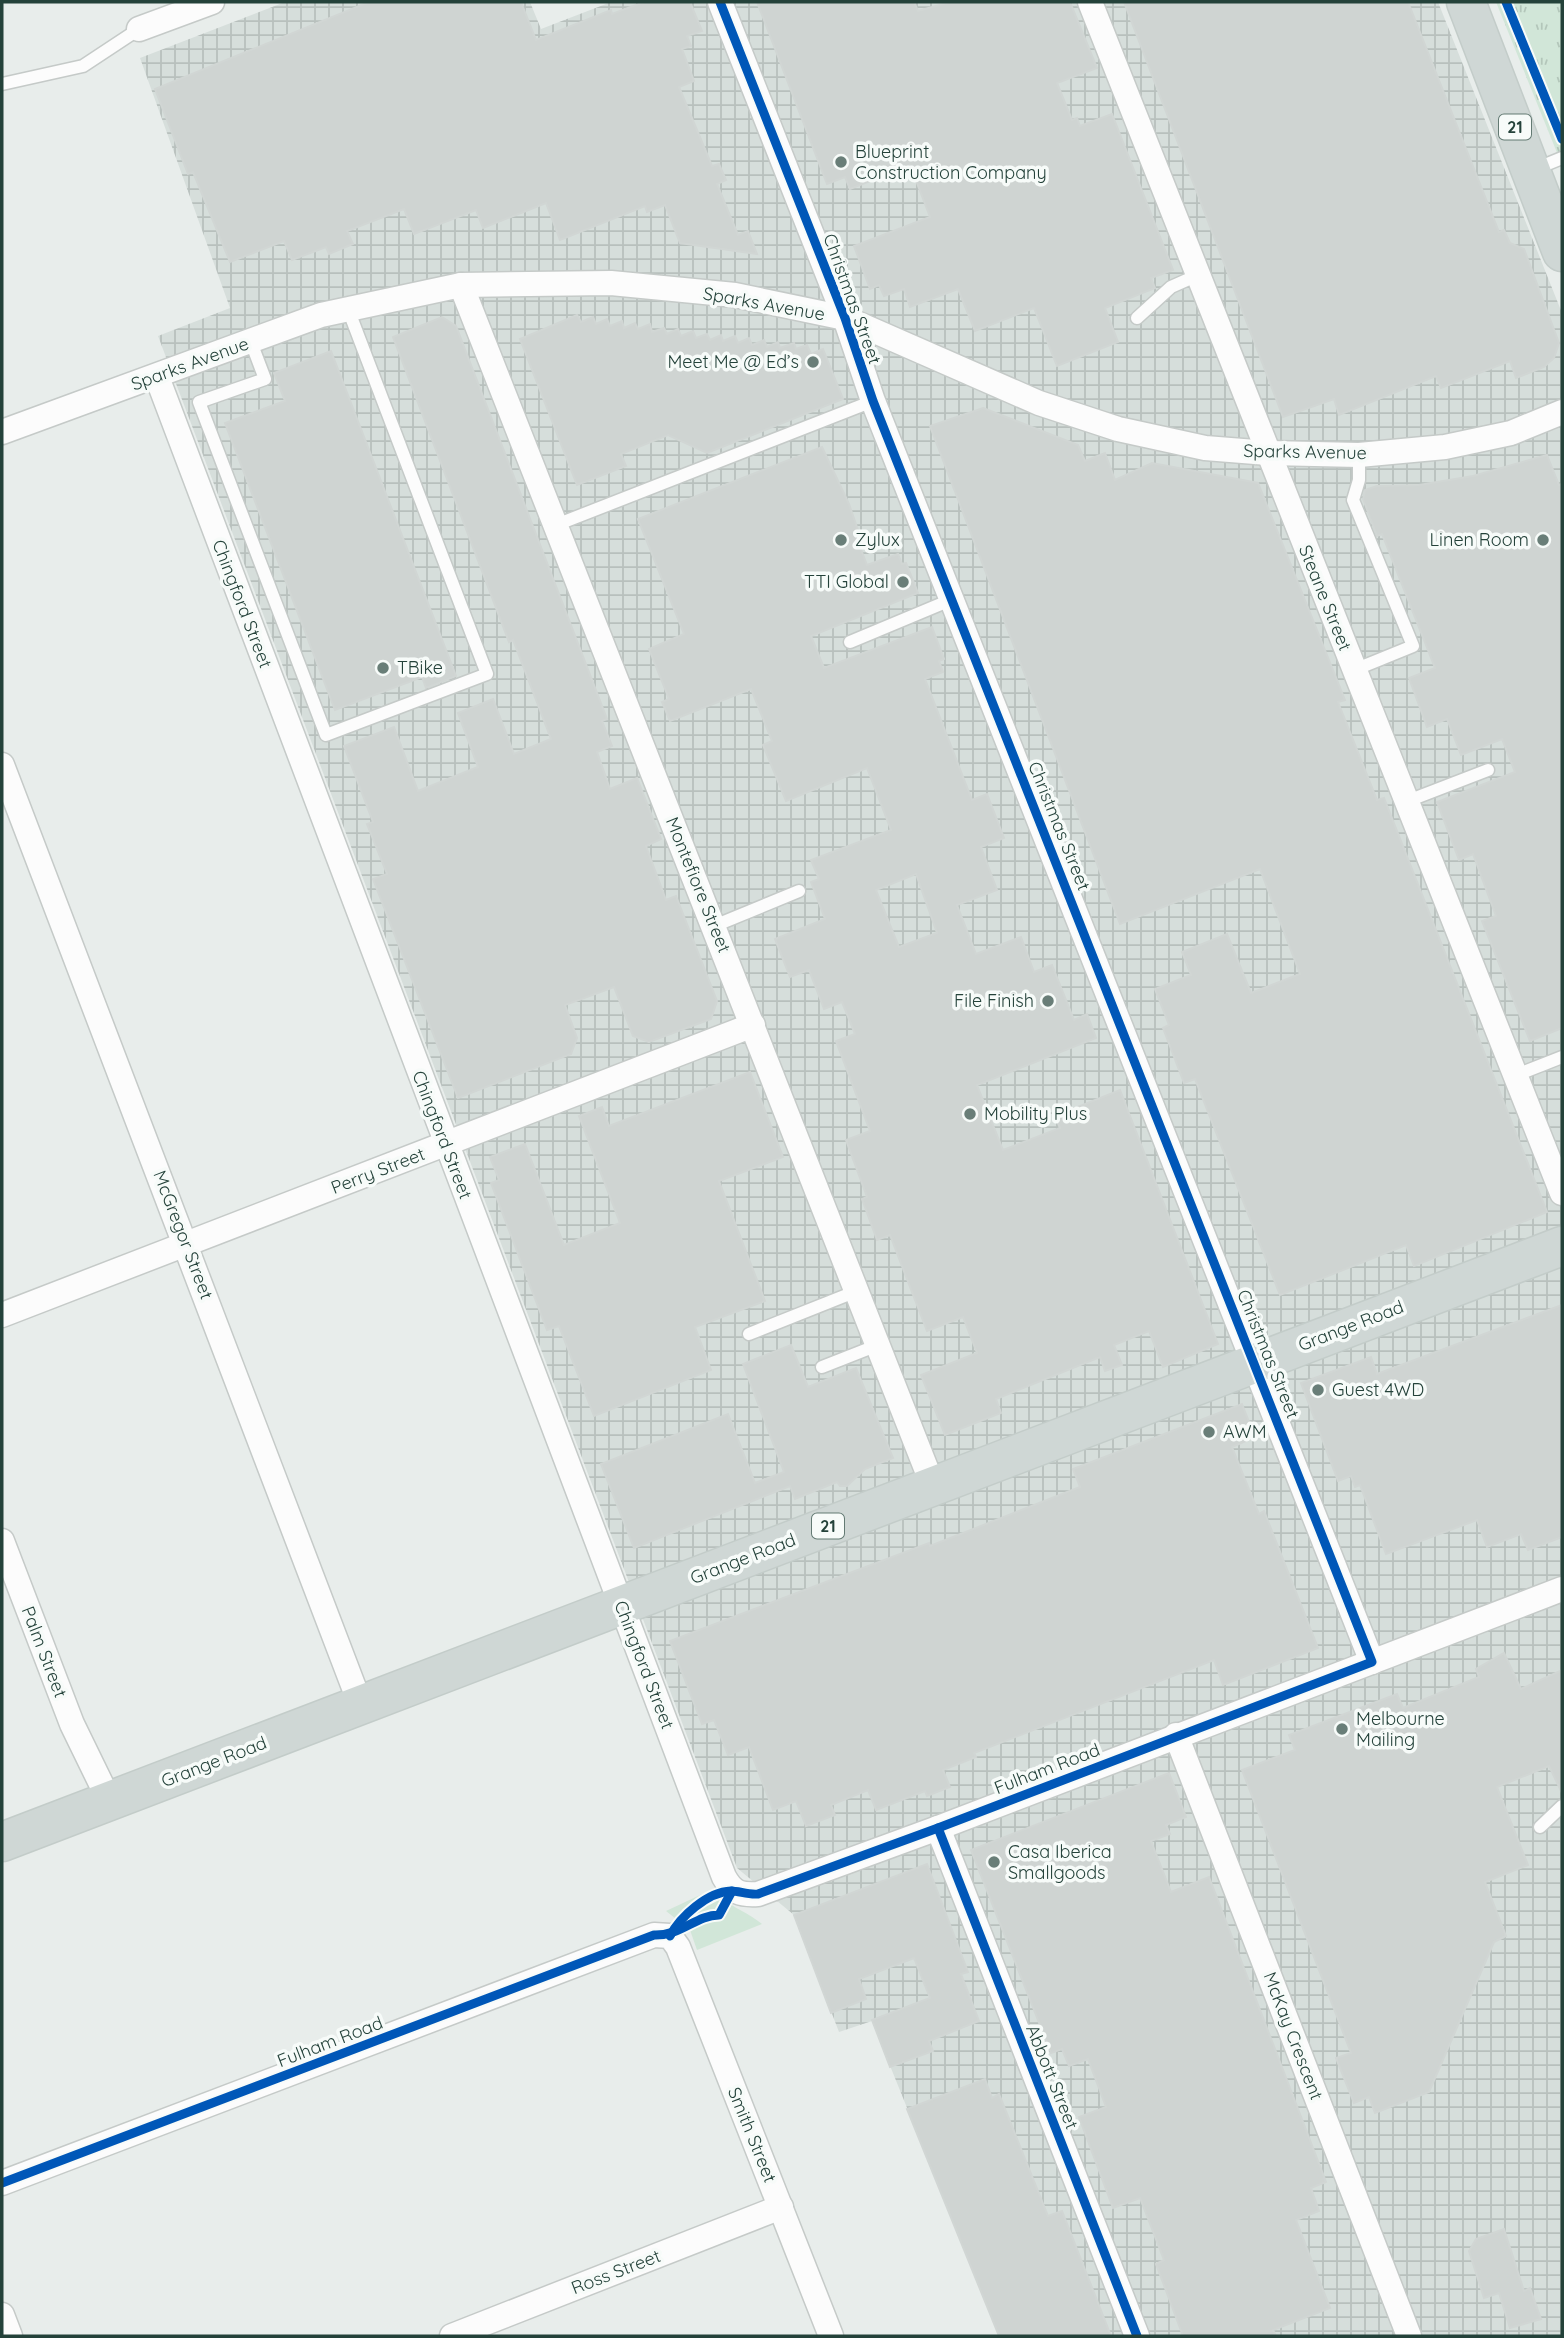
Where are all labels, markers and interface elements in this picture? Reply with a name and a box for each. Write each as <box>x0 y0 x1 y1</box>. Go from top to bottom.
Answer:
road number: 21 <box>1499 114 1531 140</box>
place label: Blueprint Construction Company <box>855 140 1047 184</box>
marker: Blueprint Construction Company <box>833 154 849 170</box>
street label: Christmas Street <box>818 230 887 367</box>
street label: Sparks Avenue <box>701 281 827 326</box>
street label: Sparks Avenue <box>128 332 252 395</box>
place label: Meet Me @ Ed’s <box>667 350 799 373</box>
marker: Meet Me @ Ed’s <box>805 354 821 370</box>
street label: Sparks Avenue <box>1243 439 1367 464</box>
place label: Zylux <box>855 528 900 551</box>
place label: Linen Room <box>1430 528 1529 551</box>
marker: Zylux <box>833 532 849 548</box>
marker: Linen Room <box>1535 532 1551 548</box>
street label: Chingford Street <box>207 536 278 671</box>
street label: Steane Street <box>1294 542 1357 654</box>
place label: TTI Global <box>804 570 889 593</box>
marker: TTI Global <box>895 574 911 590</box>
place label: TBike <box>397 656 443 679</box>
marker: TBike <box>375 660 391 676</box>
street label: Christmas Street <box>1023 758 1096 894</box>
street label: Montefiore Street <box>661 814 736 956</box>
place label: File Finish <box>954 989 1034 1012</box>
marker: File Finish <box>1040 993 1056 1009</box>
street label: Chingford Street <box>407 1067 478 1202</box>
place label: Mobility Plus <box>984 1102 1087 1125</box>
marker: Mobility Plus <box>962 1106 978 1122</box>
street label: Perry Street <box>328 1142 428 1199</box>
street label: McGregor Street <box>148 1167 219 1302</box>
street label: Christmas Street <box>1232 1286 1305 1422</box>
street label: Grange Road <box>1295 1295 1407 1356</box>
place label: Guest 4WD <box>1332 1378 1424 1401</box>
marker: Guest 4WD <box>1310 1382 1326 1398</box>
place label: AWM <box>1223 1420 1267 1443</box>
marker: AWM <box>1201 1424 1217 1440</box>
road number: 21 <box>812 1514 844 1538</box>
street label: Grange Road <box>687 1528 799 1589</box>
street label: Chingford Street <box>609 1597 680 1732</box>
street label: Palm Street <box>16 1603 72 1701</box>
place label: Melbourne Mailing <box>1356 1707 1445 1751</box>
marker: Melbourne Mailing <box>1334 1721 1350 1737</box>
street label: Grange Road <box>158 1731 270 1792</box>
street label: Fulham Road <box>991 1738 1103 1799</box>
place label: Casa Iberica Smallgoods <box>1008 1840 1112 1884</box>
marker: Casa Iberica Smallgoods <box>986 1854 1002 1870</box>
street label: McKay Crescent <box>1258 1969 1328 2103</box>
street label: Fulham Road <box>274 2011 386 2072</box>
street label: Abbott Street <box>1021 2021 1084 2132</box>
street label: Smith Street <box>723 2084 782 2186</box>
street label: Ross Street <box>568 2244 664 2299</box>

